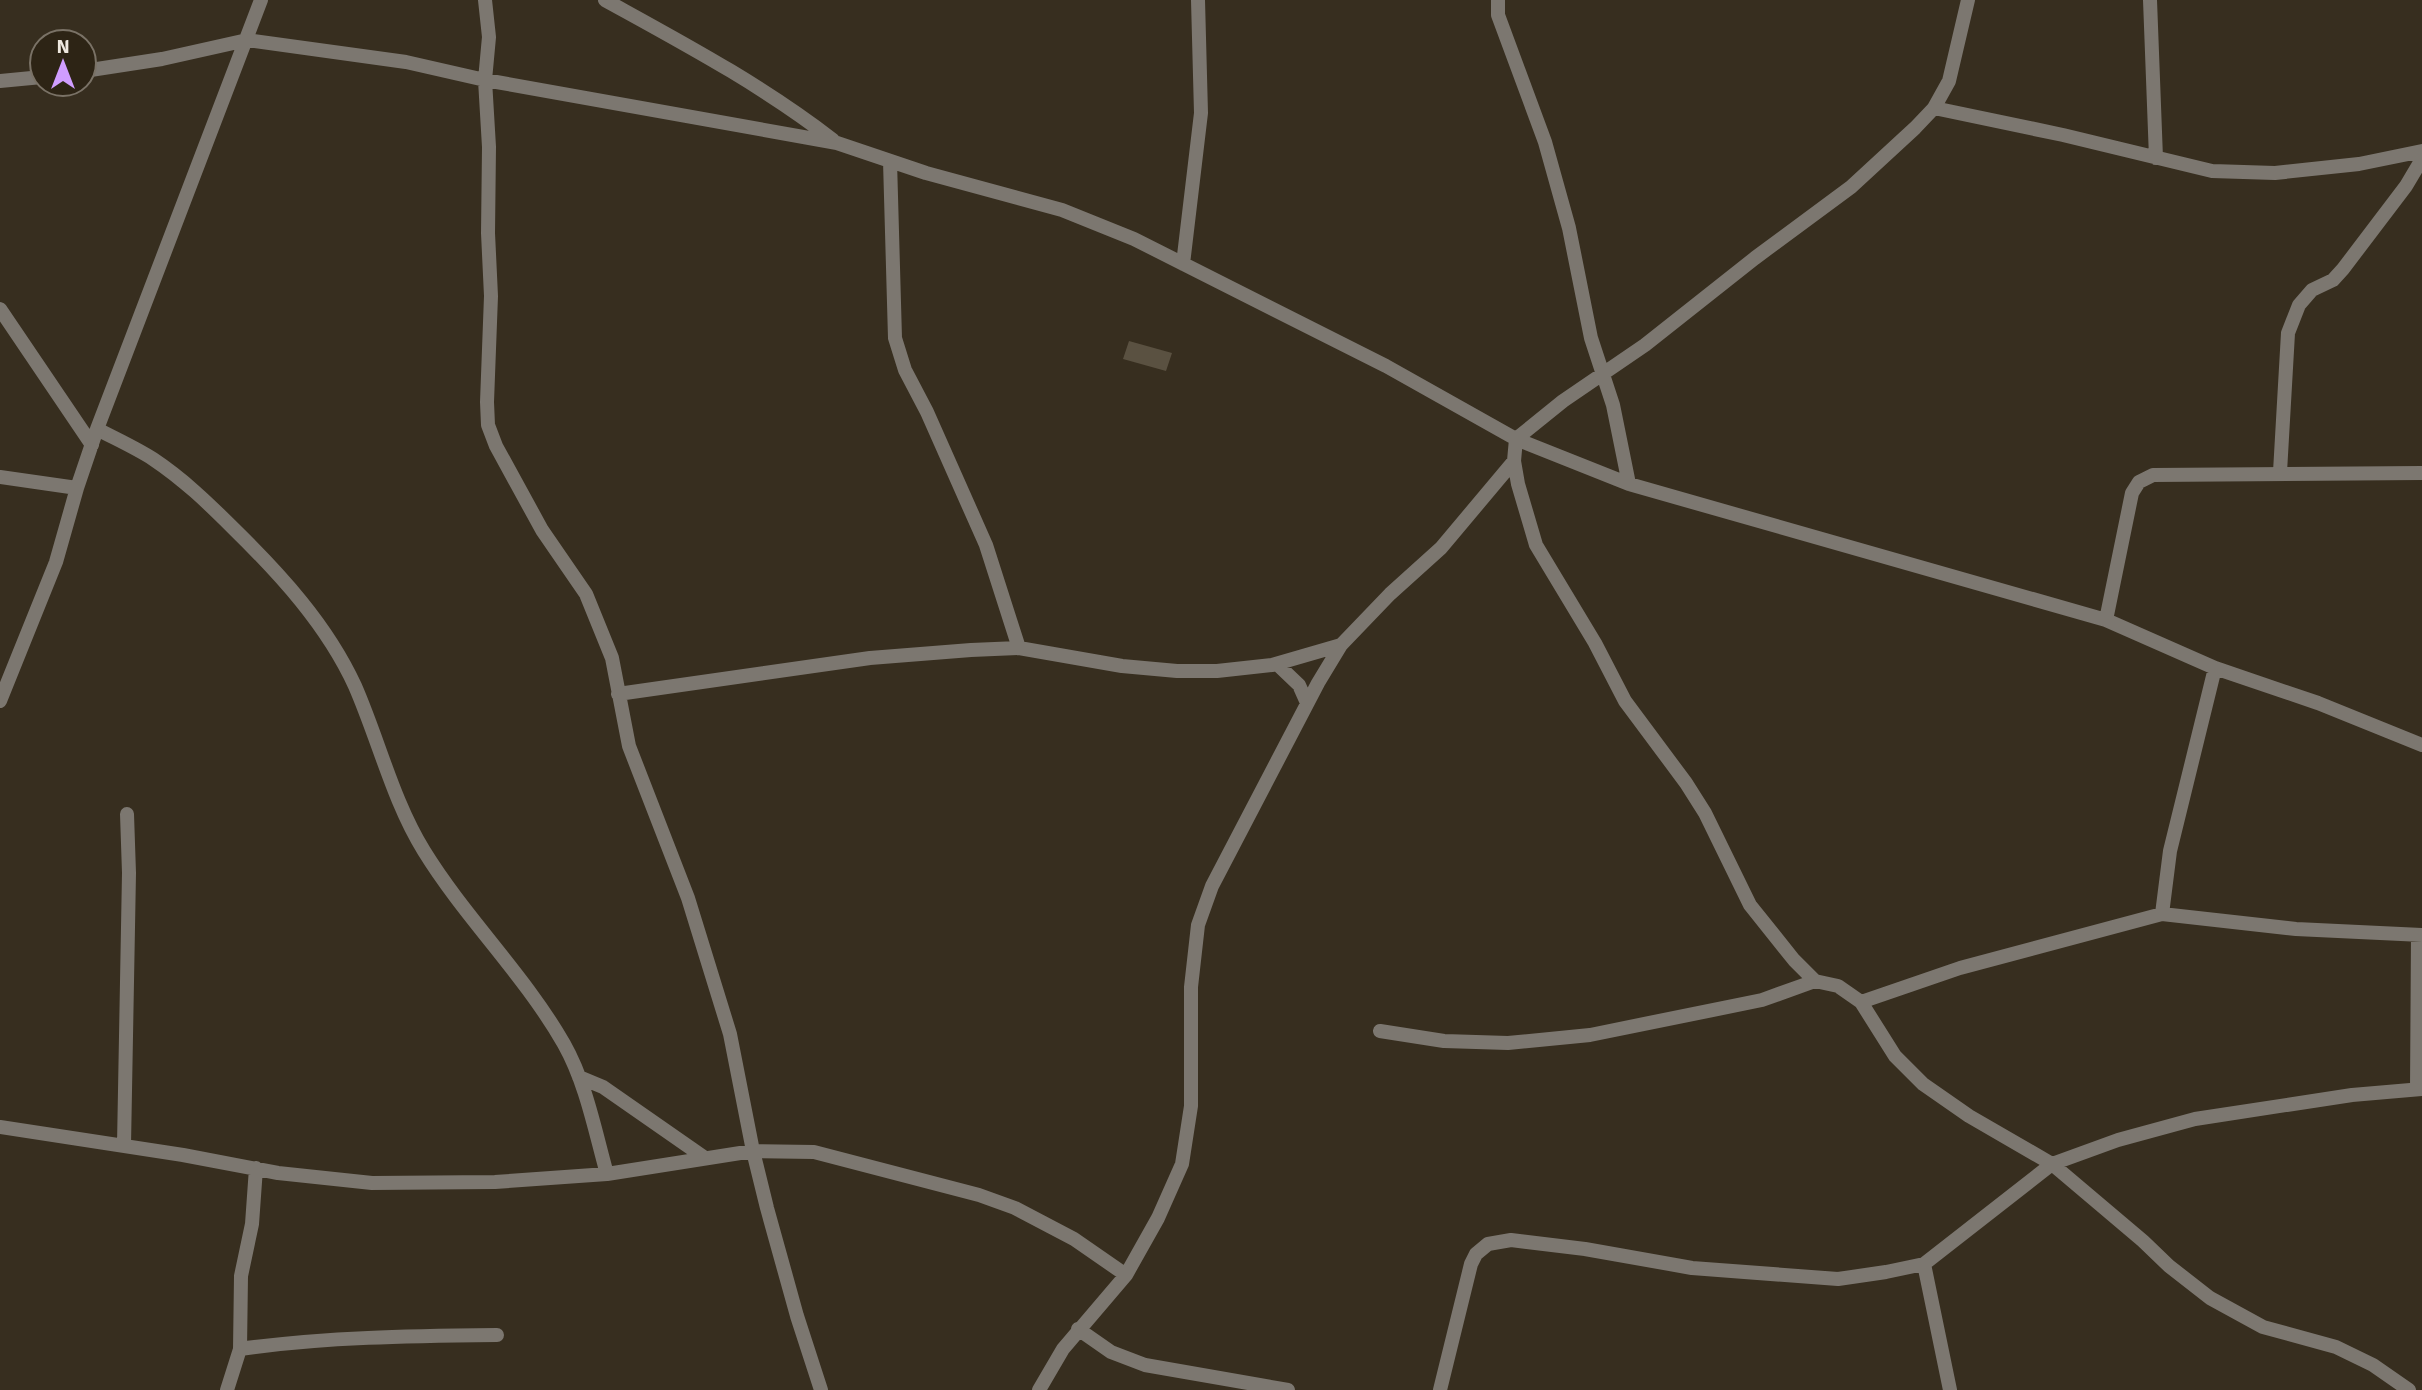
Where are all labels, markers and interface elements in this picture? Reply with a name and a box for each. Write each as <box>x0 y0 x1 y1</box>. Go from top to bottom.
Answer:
north arrow <box>28 28 98 98</box>
text: N <box>56 35 70 59</box>

